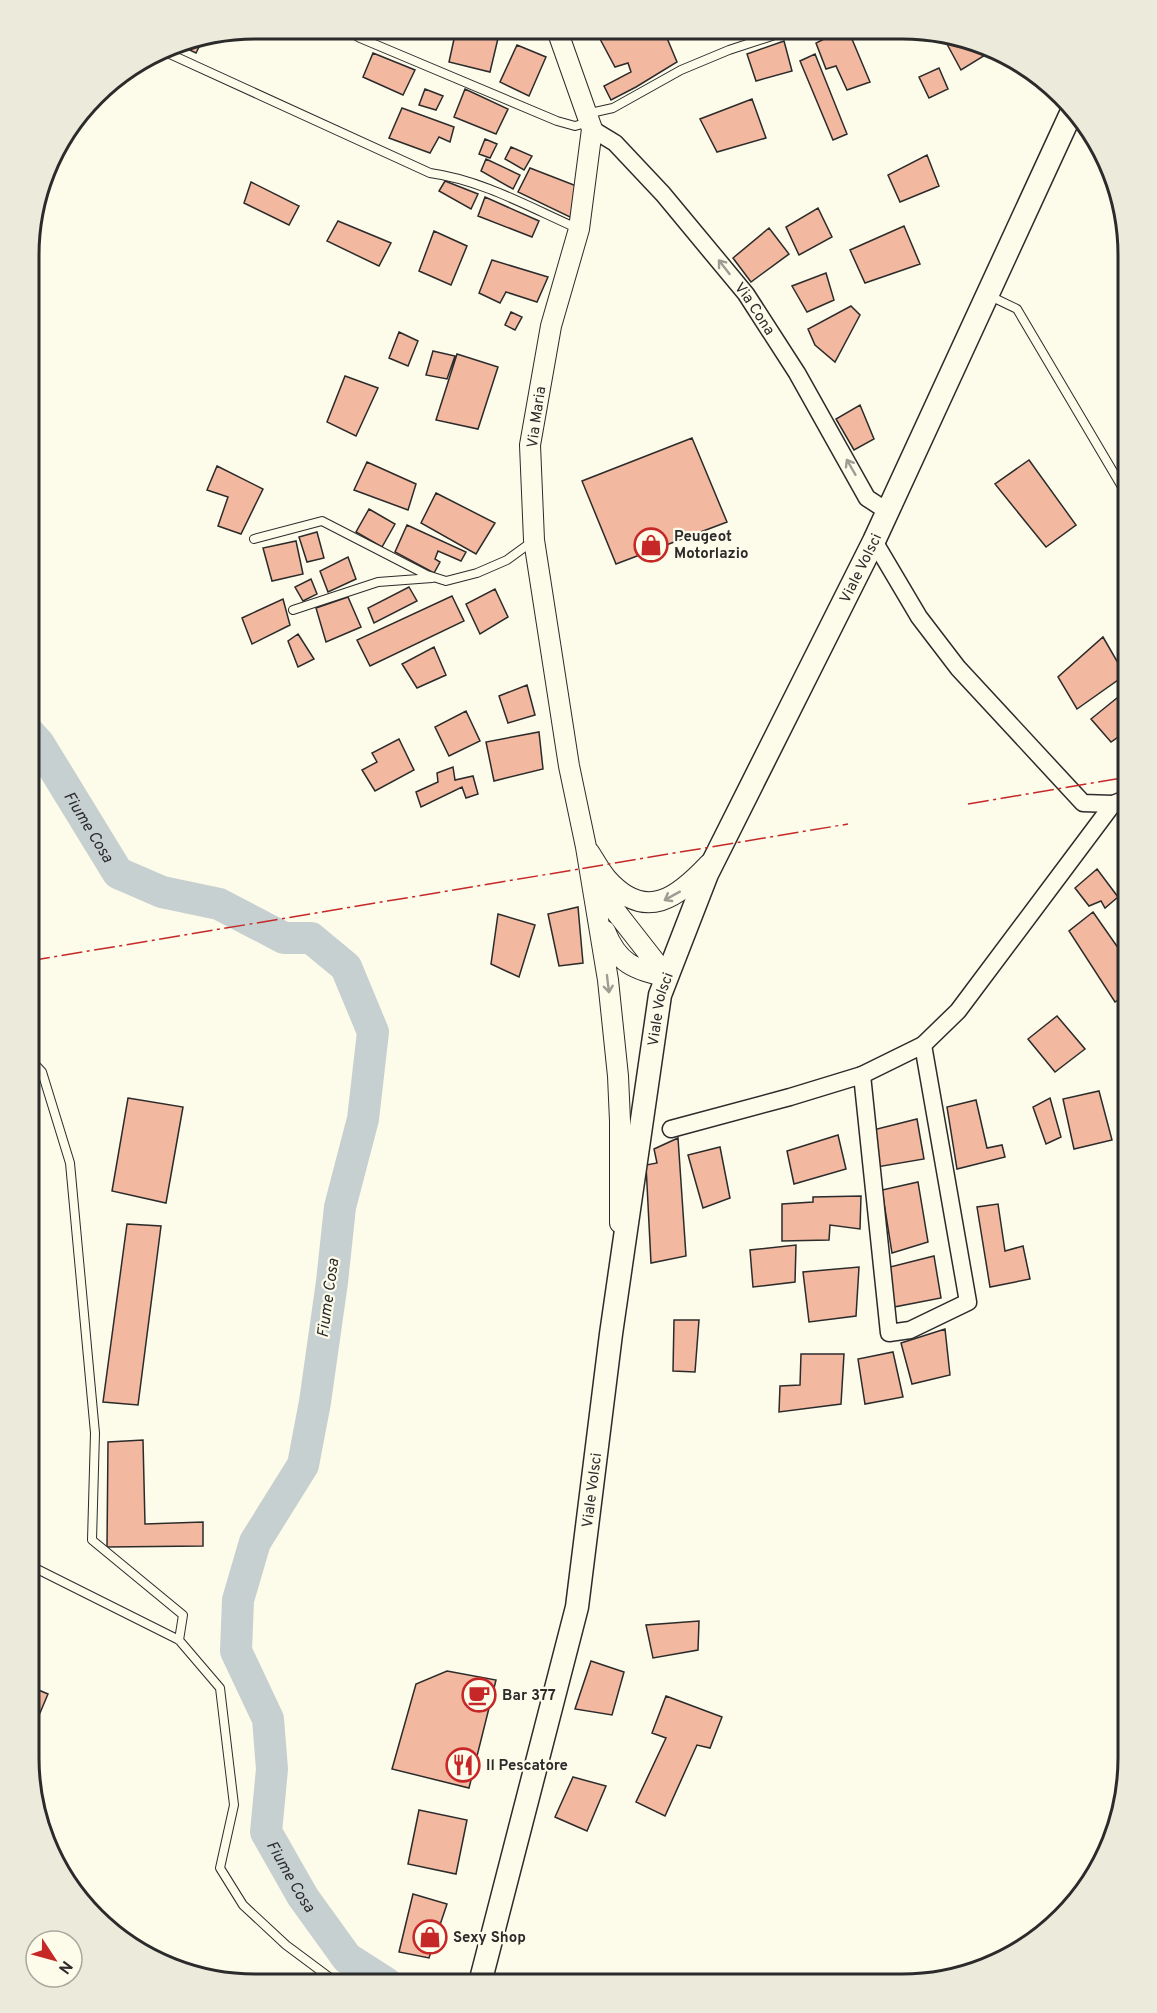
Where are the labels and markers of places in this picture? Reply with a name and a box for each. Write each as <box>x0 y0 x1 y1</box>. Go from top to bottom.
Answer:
shop icon: Peugeot Motorlazio <box>633 527 669 563</box>
place label: Peugeot Motorlazio <box>674 528 748 564</box>
cafe icon: Bar 377 <box>461 1677 497 1713</box>
place label: Bar 377 <box>502 1687 556 1706</box>
restaurant icon: Il Pescatore <box>445 1747 481 1783</box>
place label: Il Pescatore <box>486 1757 568 1776</box>
shop icon: Sexy Shop <box>412 1919 448 1955</box>
place label: Sexy Shop <box>453 1929 526 1948</box>

